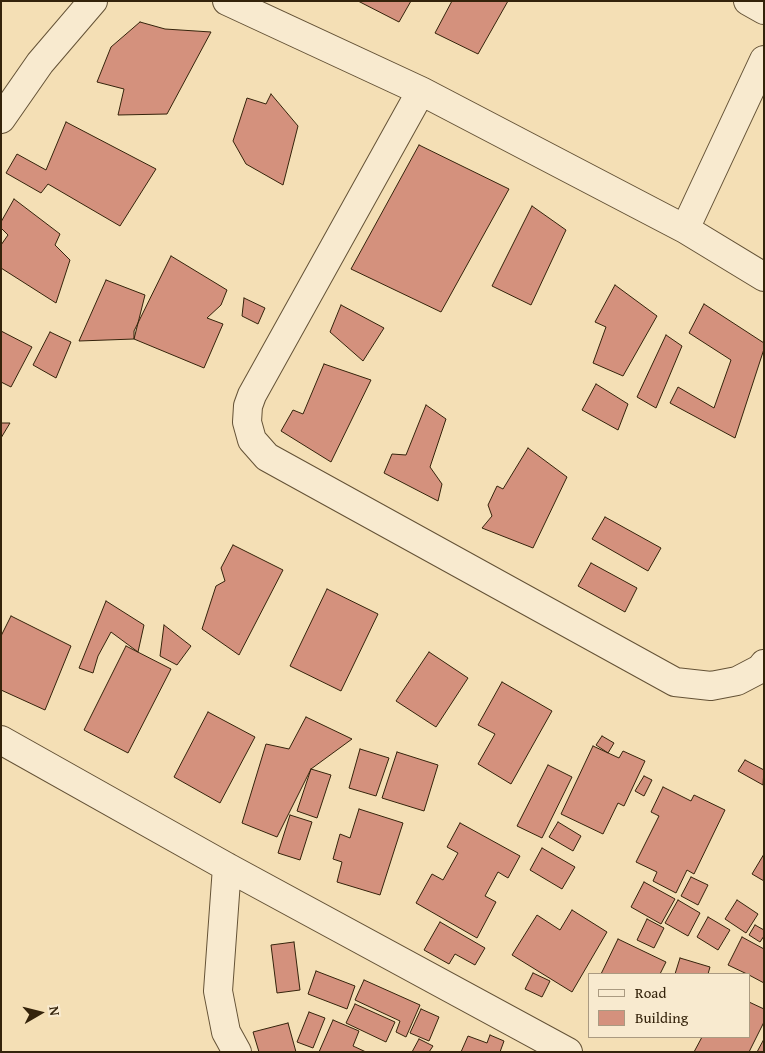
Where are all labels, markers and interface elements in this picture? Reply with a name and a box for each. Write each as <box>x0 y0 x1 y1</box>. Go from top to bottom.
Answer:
legend <box>588 973 750 1038</box>
text: Road <box>635 982 666 1003</box>
north arrow <box>15 988 65 1038</box>
text: N <box>44 1005 65 1017</box>
text: Building <box>635 1007 688 1028</box>

